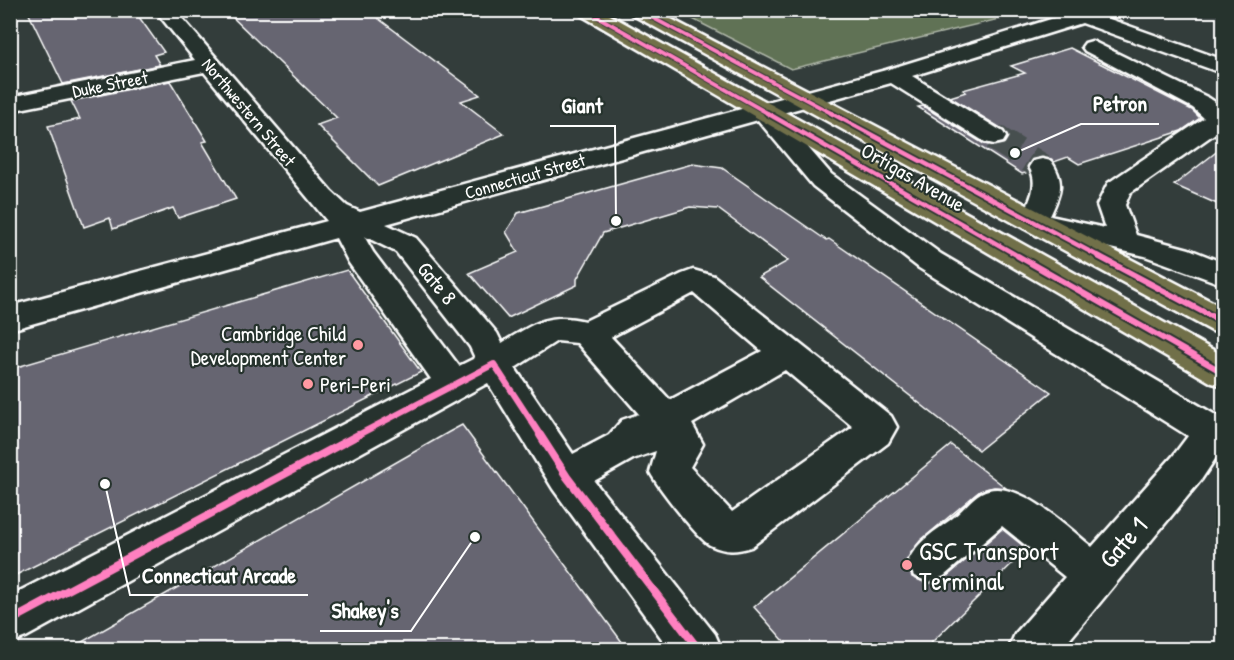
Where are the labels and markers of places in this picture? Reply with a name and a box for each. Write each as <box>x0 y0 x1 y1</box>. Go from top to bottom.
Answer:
callout: Petron <box>1081 84 1159 124</box>
callout: Giant <box>550 86 615 126</box>
place label: Cambridge Child Development Center <box>191 319 346 372</box>
marker: Cambridge Child Development Center <box>351 338 365 352</box>
place label: Peri-Peri <box>320 370 391 399</box>
marker: Peri-Peri <box>301 377 315 391</box>
place label: GSC Transport Terminal <box>919 533 1059 598</box>
callout: Connecticut Arcade <box>130 555 308 595</box>
marker: GSC Transport Terminal <box>900 558 914 572</box>
callout: Shakey's <box>320 591 411 631</box>

